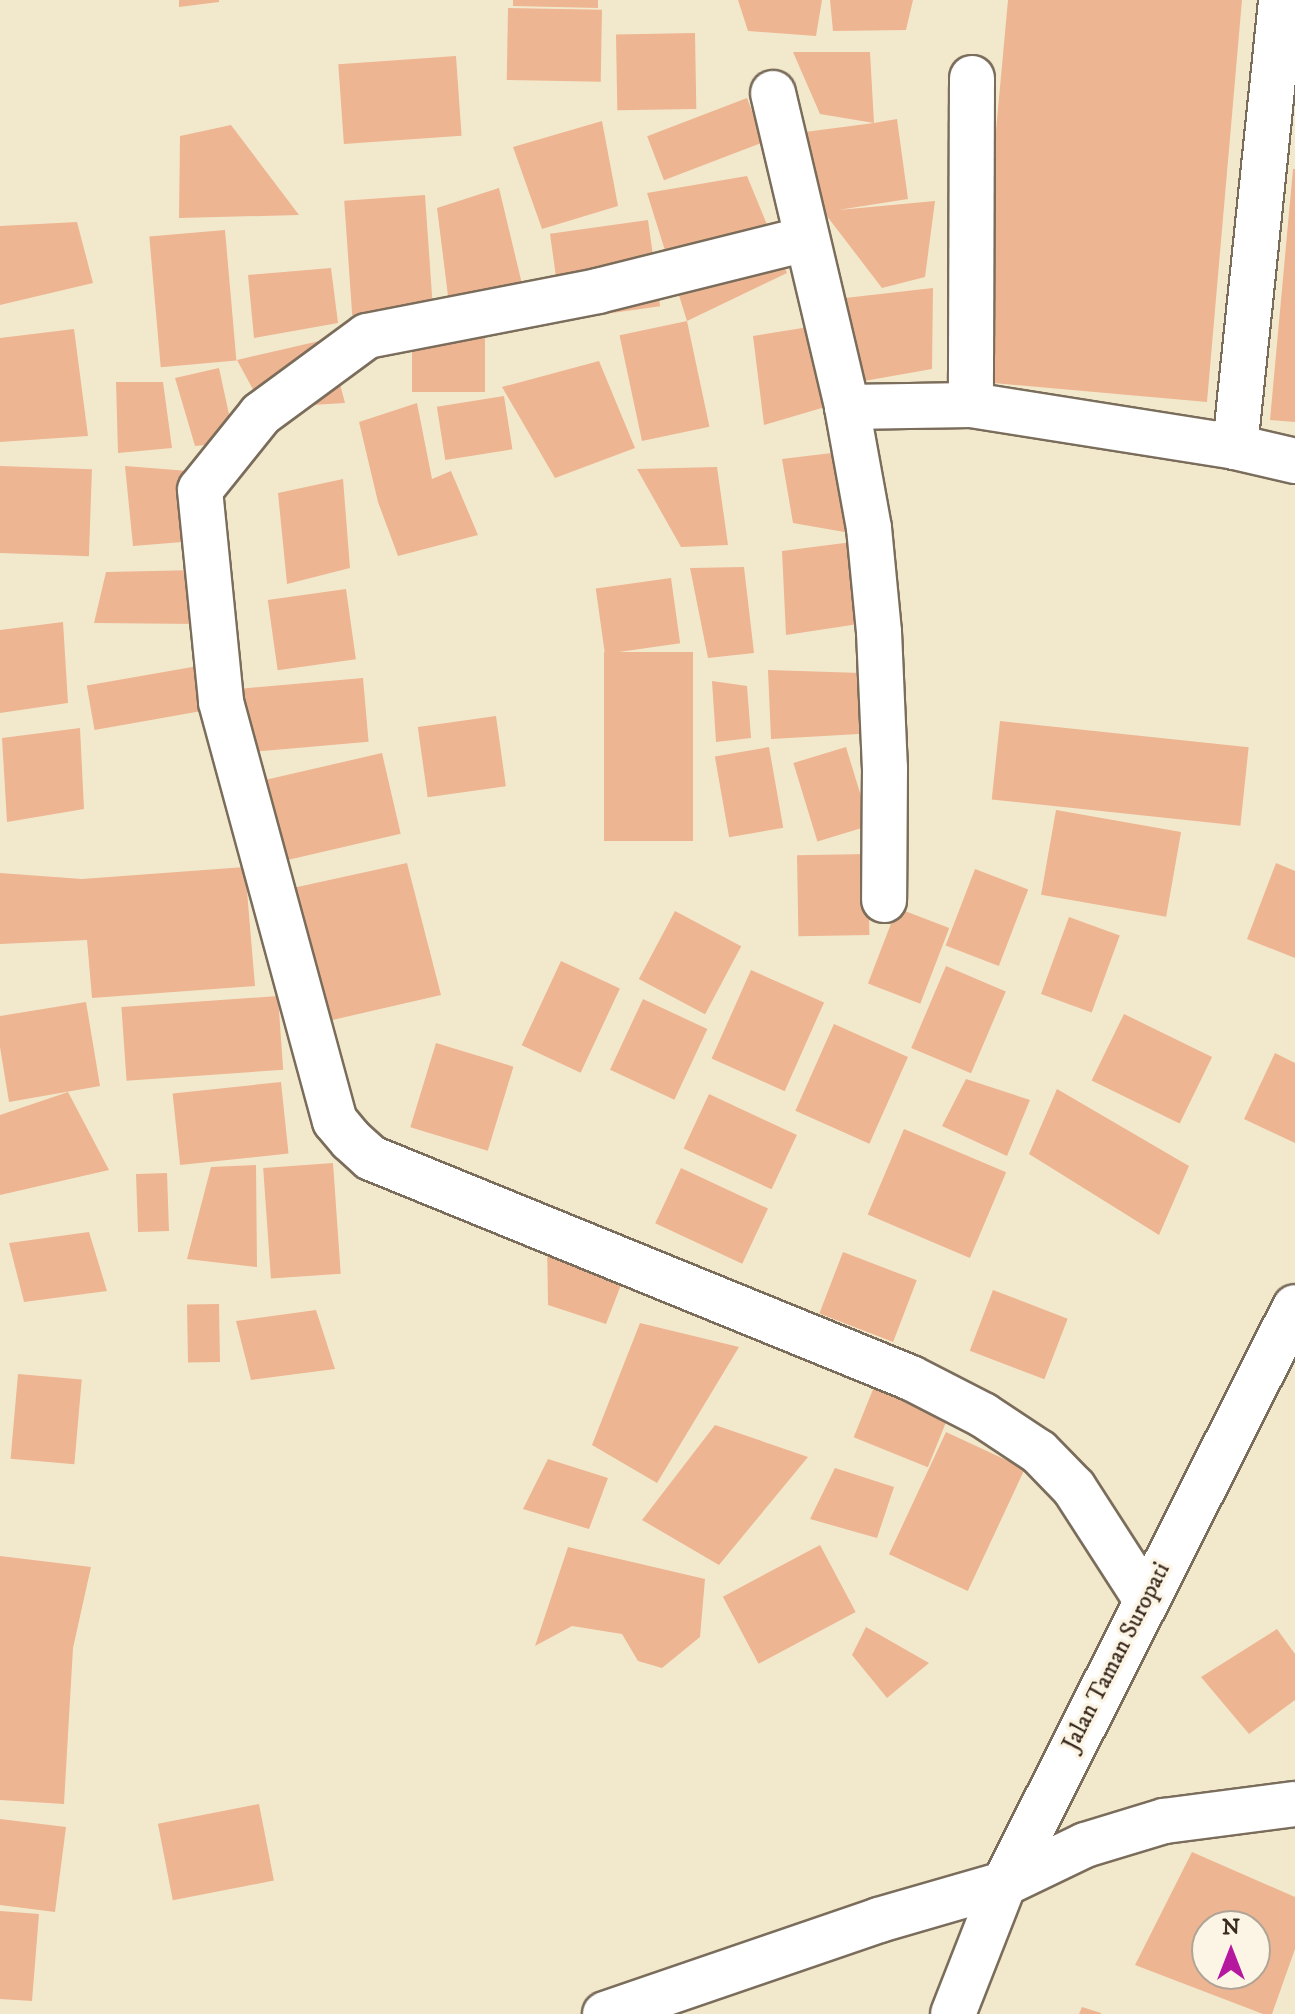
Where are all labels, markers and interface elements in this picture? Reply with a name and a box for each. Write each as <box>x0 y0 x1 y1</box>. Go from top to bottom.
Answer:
street label: Jalan Taman Suropati <box>1057 1558 1177 1756</box>
north arrow <box>1191 1910 1271 1990</box>
text: N <box>1222 1914 1240 1941</box>

